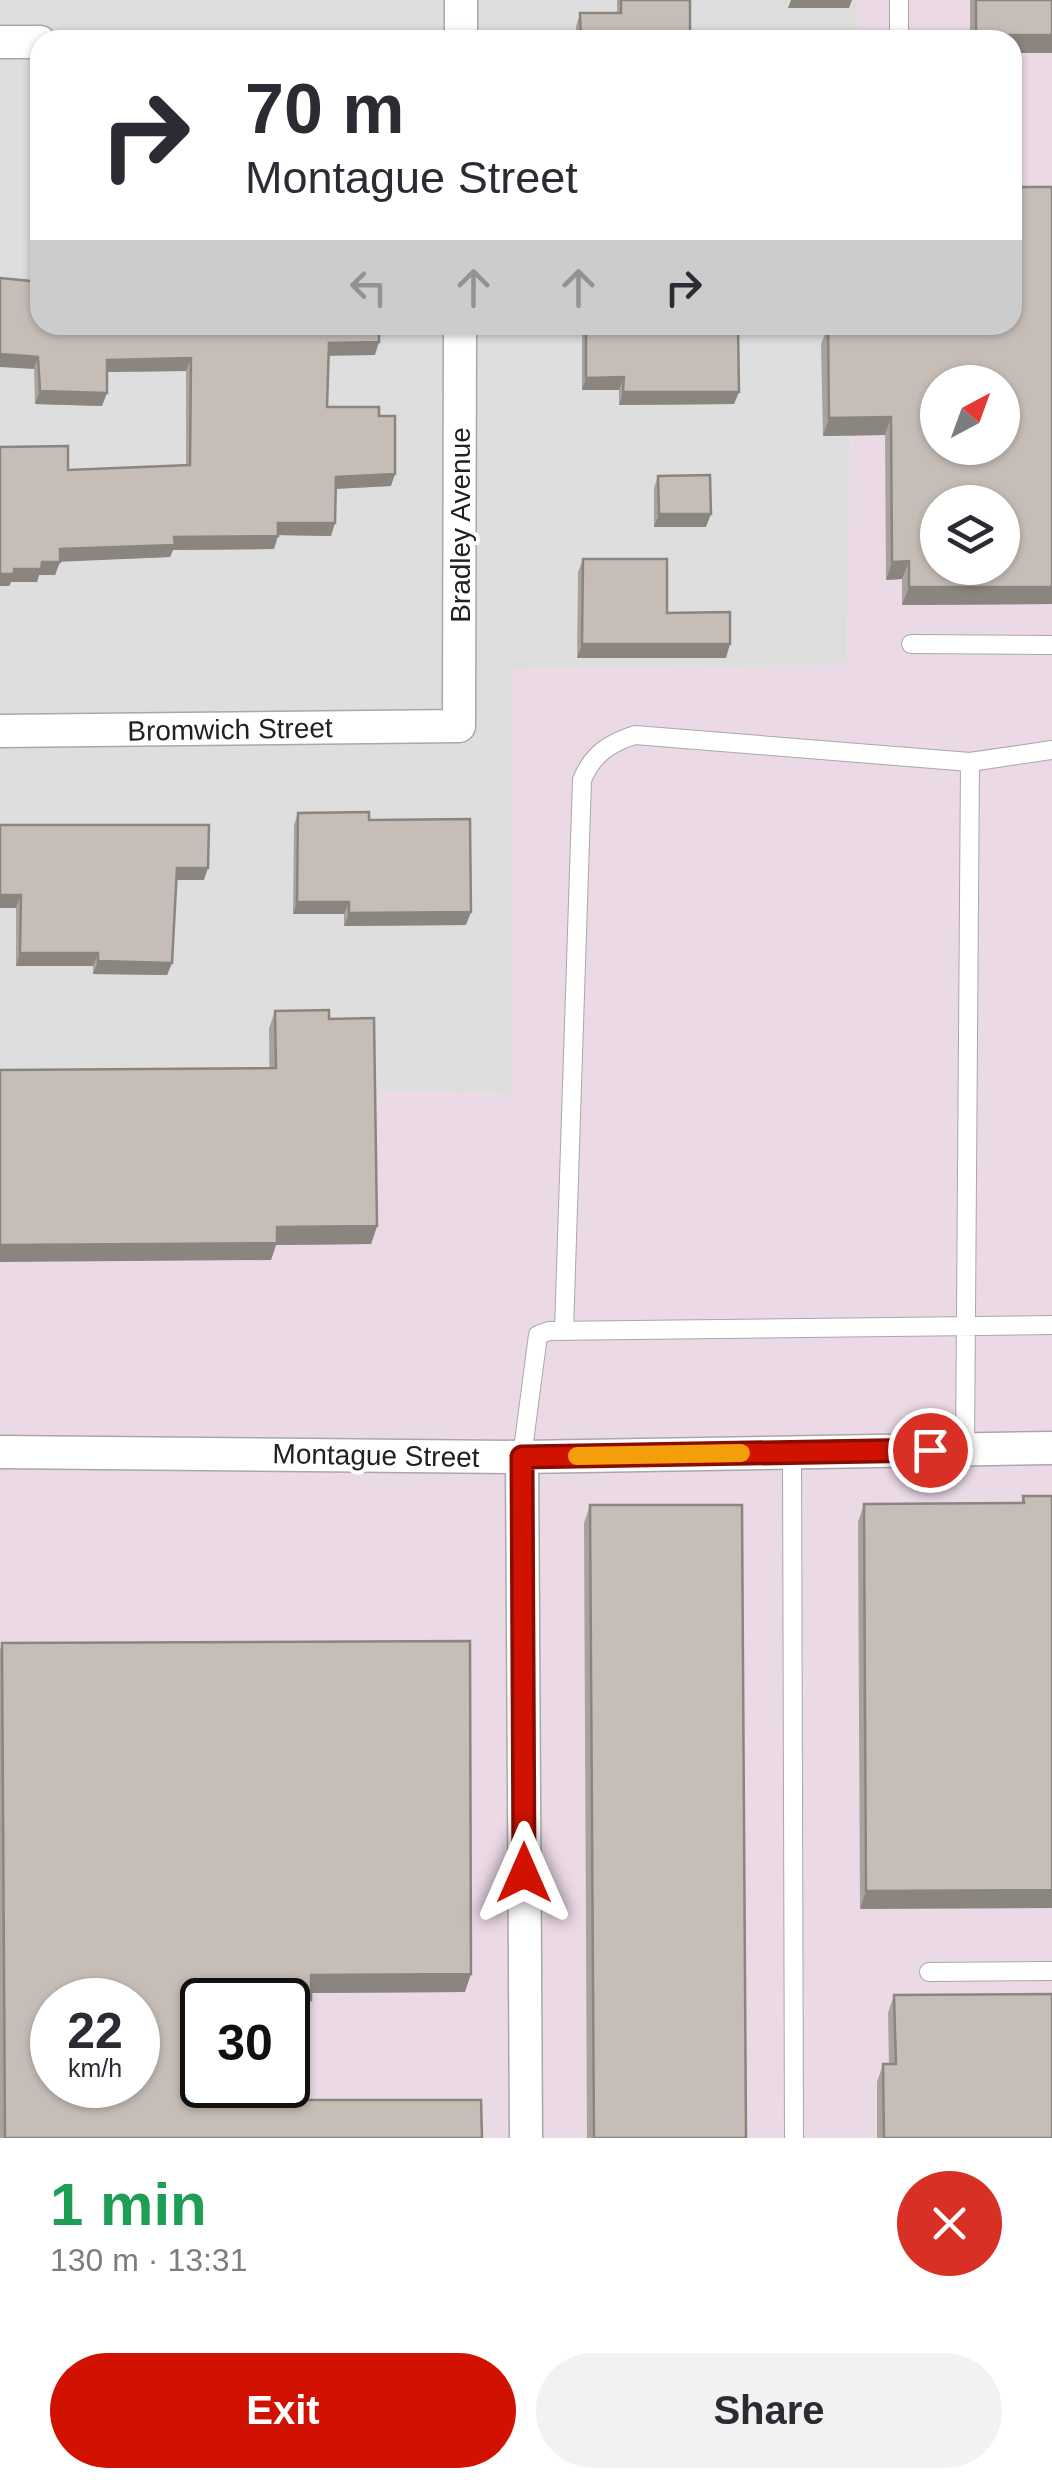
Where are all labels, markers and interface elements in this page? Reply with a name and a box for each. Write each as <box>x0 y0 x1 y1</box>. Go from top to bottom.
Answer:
icon: right <box>80 70 210 200</box>
text: 70 m <box>245 70 405 148</box>
text: Montague Street <box>245 152 578 203</box>
icon: left <box>341 260 396 315</box>
icon: ahead <box>446 260 501 315</box>
icon: ahead <box>551 260 606 315</box>
icon: right <box>656 260 711 315</box>
north arrow <box>920 365 1020 465</box>
map controls <box>920 365 1020 585</box>
street label: Bradley Avenue <box>445 427 476 623</box>
button: layers <box>920 485 1020 585</box>
street label: Bromwich Street <box>127 712 333 747</box>
pin <box>888 1408 973 1493</box>
icon: arrive <box>903 1423 958 1478</box>
street label: Montague Street <box>272 1438 480 1473</box>
position arrow <box>472 1821 576 1925</box>
speed limit sign: 30 <box>180 1978 310 2108</box>
text: 22 <box>67 2003 123 2059</box>
text: km/h <box>68 2054 122 2082</box>
text: 1 min <box>50 2171 207 2238</box>
button: close <box>897 2171 1002 2276</box>
text: 130 m · 13:31 <box>50 2242 247 2278</box>
button: Exit <box>50 2353 516 2468</box>
button: Share <box>536 2353 1002 2468</box>

